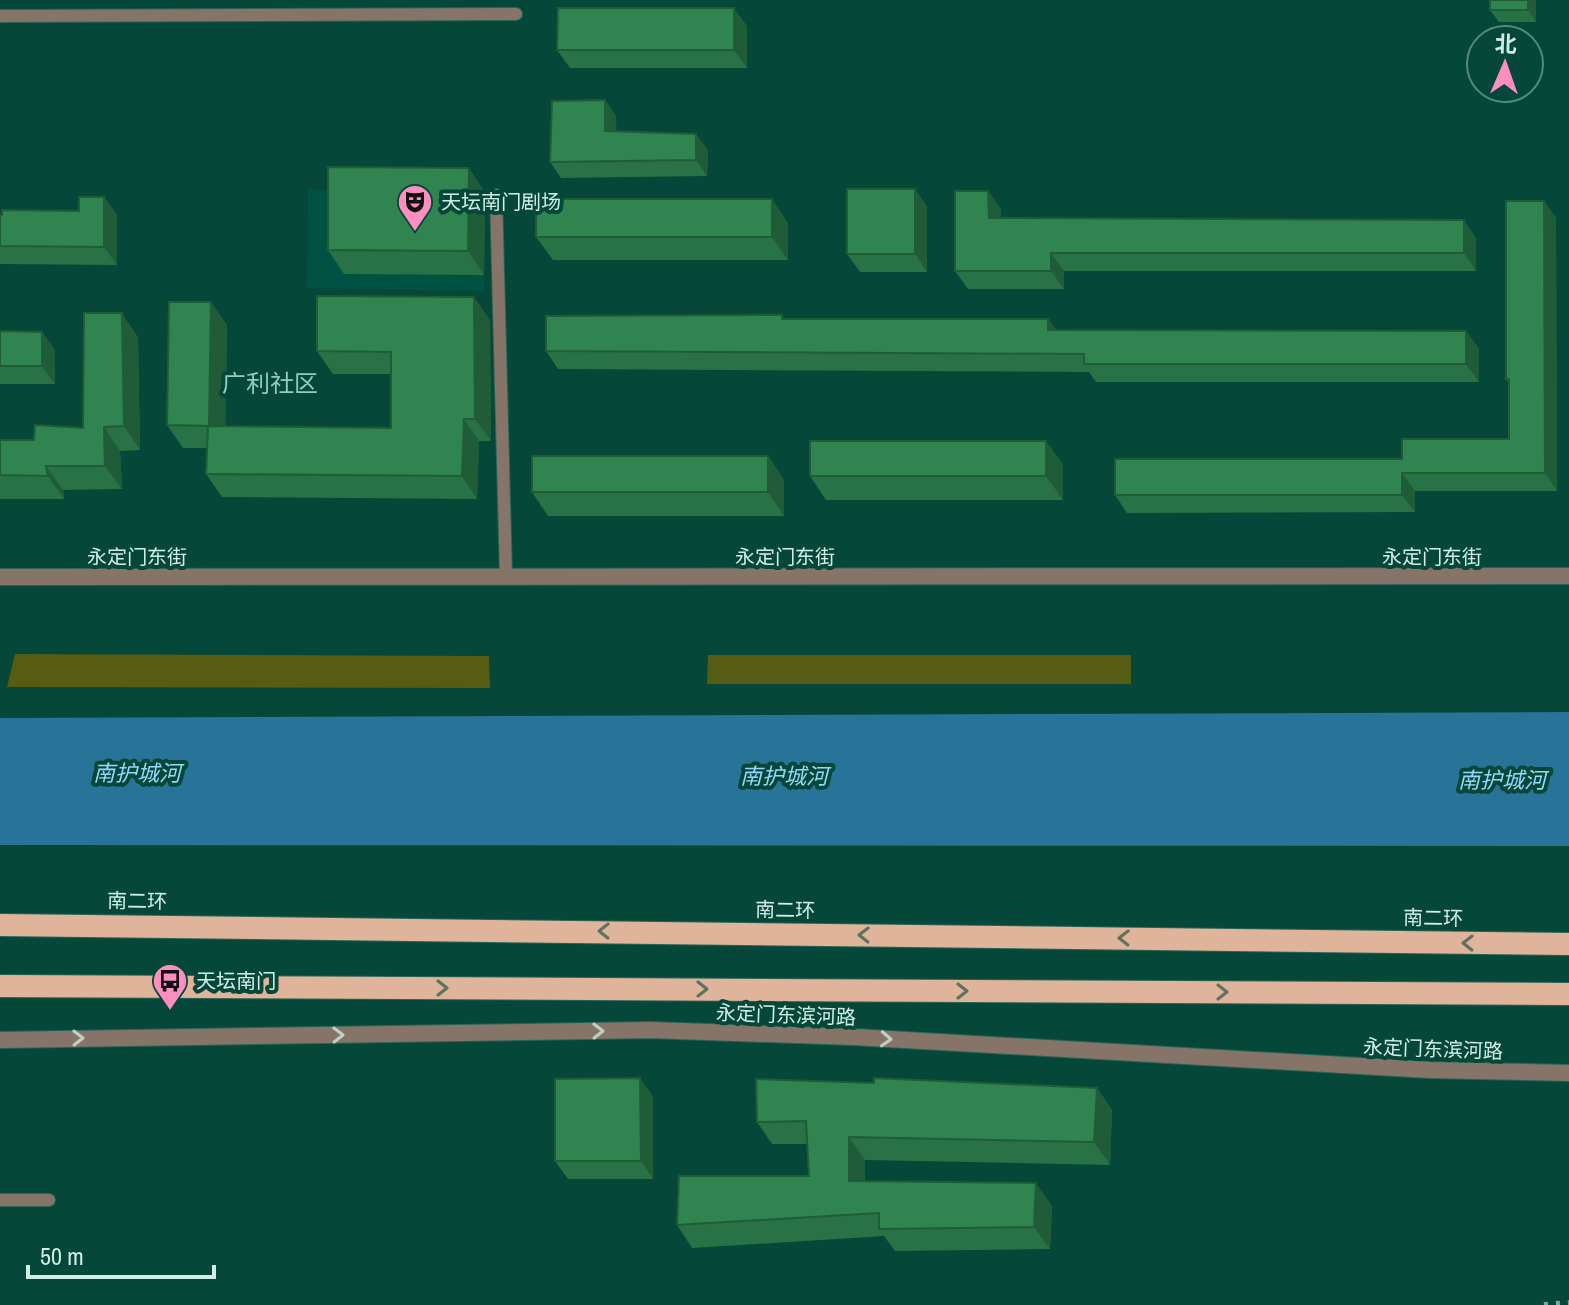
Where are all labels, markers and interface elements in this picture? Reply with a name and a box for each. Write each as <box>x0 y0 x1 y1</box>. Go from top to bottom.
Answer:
north arrow <box>1465 24 1545 104</box>
text: 北 <box>1494 29 1517 59</box>
theatre icon: 天坛南门剧场 <box>396 183 434 233</box>
place label: 天坛南门剧场 <box>441 188 561 215</box>
district label: 广利社区 <box>222 367 318 399</box>
street label: 永定门东街 <box>87 543 187 570</box>
street label: 永定门东街 <box>735 543 835 570</box>
street label: 永定门东街 <box>1382 543 1482 570</box>
water label: 南护城河 <box>93 758 185 788</box>
water label: 南护城河 <box>740 761 832 791</box>
water label: 南护城河 <box>1458 765 1550 795</box>
street label: 南二环 <box>107 886 167 915</box>
street label: 南二环 <box>755 895 815 924</box>
street label: 南二环 <box>1403 903 1463 932</box>
one-way arrow <box>597 922 610 940</box>
one-way arrow <box>857 926 870 943</box>
one-way arrow <box>1117 929 1130 947</box>
one-way arrow <box>1461 934 1474 952</box>
bus stop icon: 天坛南门 <box>151 962 189 1012</box>
place label: 天坛南门 <box>196 967 276 994</box>
one-way arrow <box>436 979 449 996</box>
one-way arrow <box>696 980 709 998</box>
one-way arrow <box>956 982 969 1000</box>
one-way arrow <box>1216 983 1229 1001</box>
street label: 永定门东滨河路 <box>716 999 856 1030</box>
one-way arrow <box>592 1022 605 1040</box>
one-way arrow <box>332 1026 345 1043</box>
one-way arrow <box>72 1030 85 1047</box>
one-way arrow <box>880 1030 893 1047</box>
street label: 永定门东滨河路 <box>1363 1033 1503 1064</box>
scale bar <box>28 1229 214 1279</box>
text: 50 m <box>40 1240 84 1272</box>

